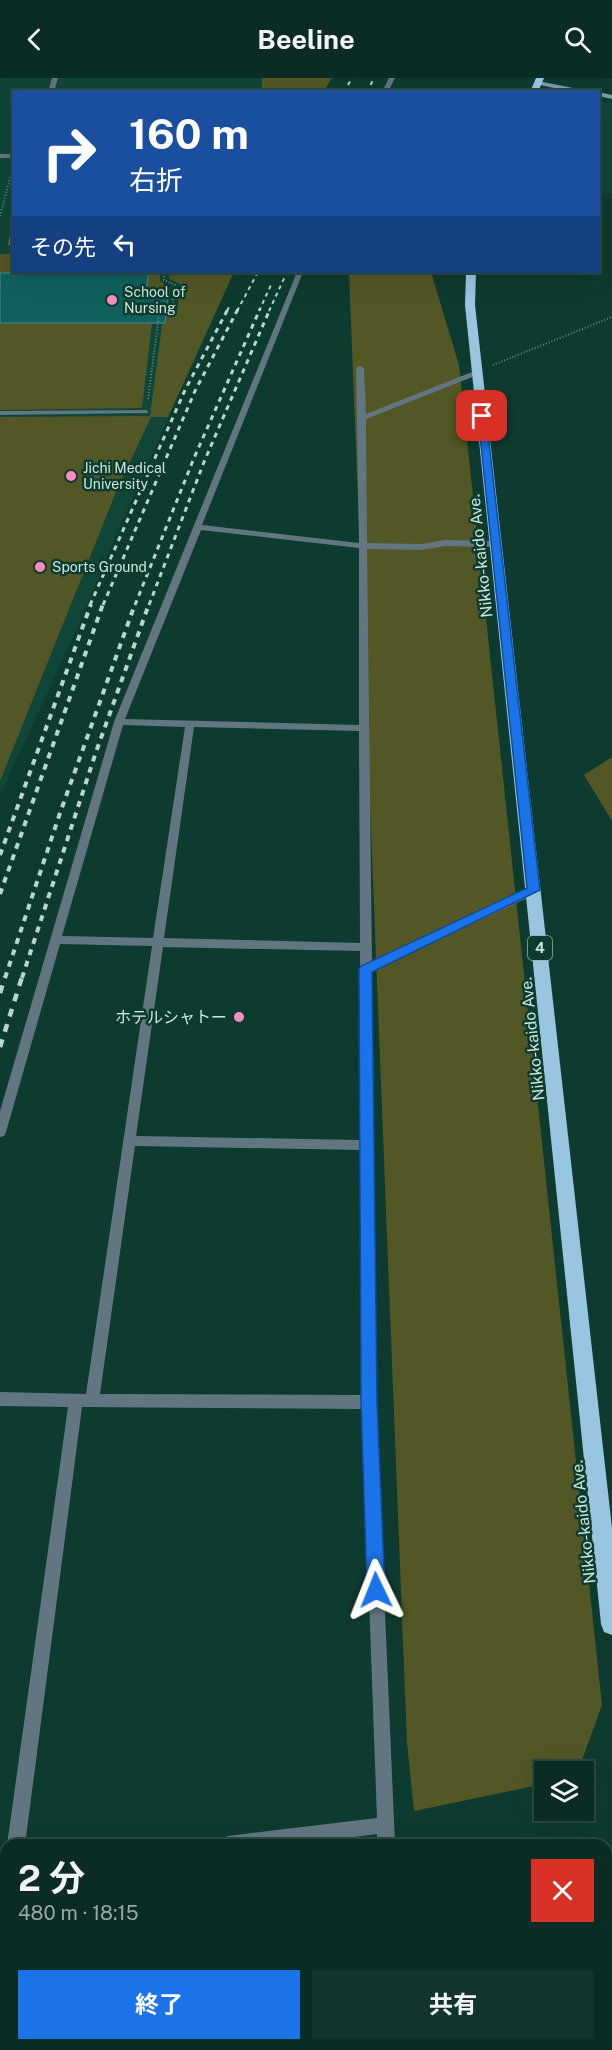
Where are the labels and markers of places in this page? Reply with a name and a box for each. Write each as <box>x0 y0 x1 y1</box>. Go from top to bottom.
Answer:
place label: School of Nursing <box>124 284 186 316</box>
marker: School of Nursing <box>105 293 119 307</box>
pin <box>456 390 507 441</box>
place label: Jichi Medical University <box>83 460 166 492</box>
marker: Jichi Medical University <box>64 469 78 483</box>
place label: Sports Ground <box>52 559 147 575</box>
marker: Sports Ground <box>33 560 47 574</box>
place label: ホテルシャトー <box>115 1008 227 1027</box>
marker: ホテルシャトー <box>232 1010 246 1024</box>

